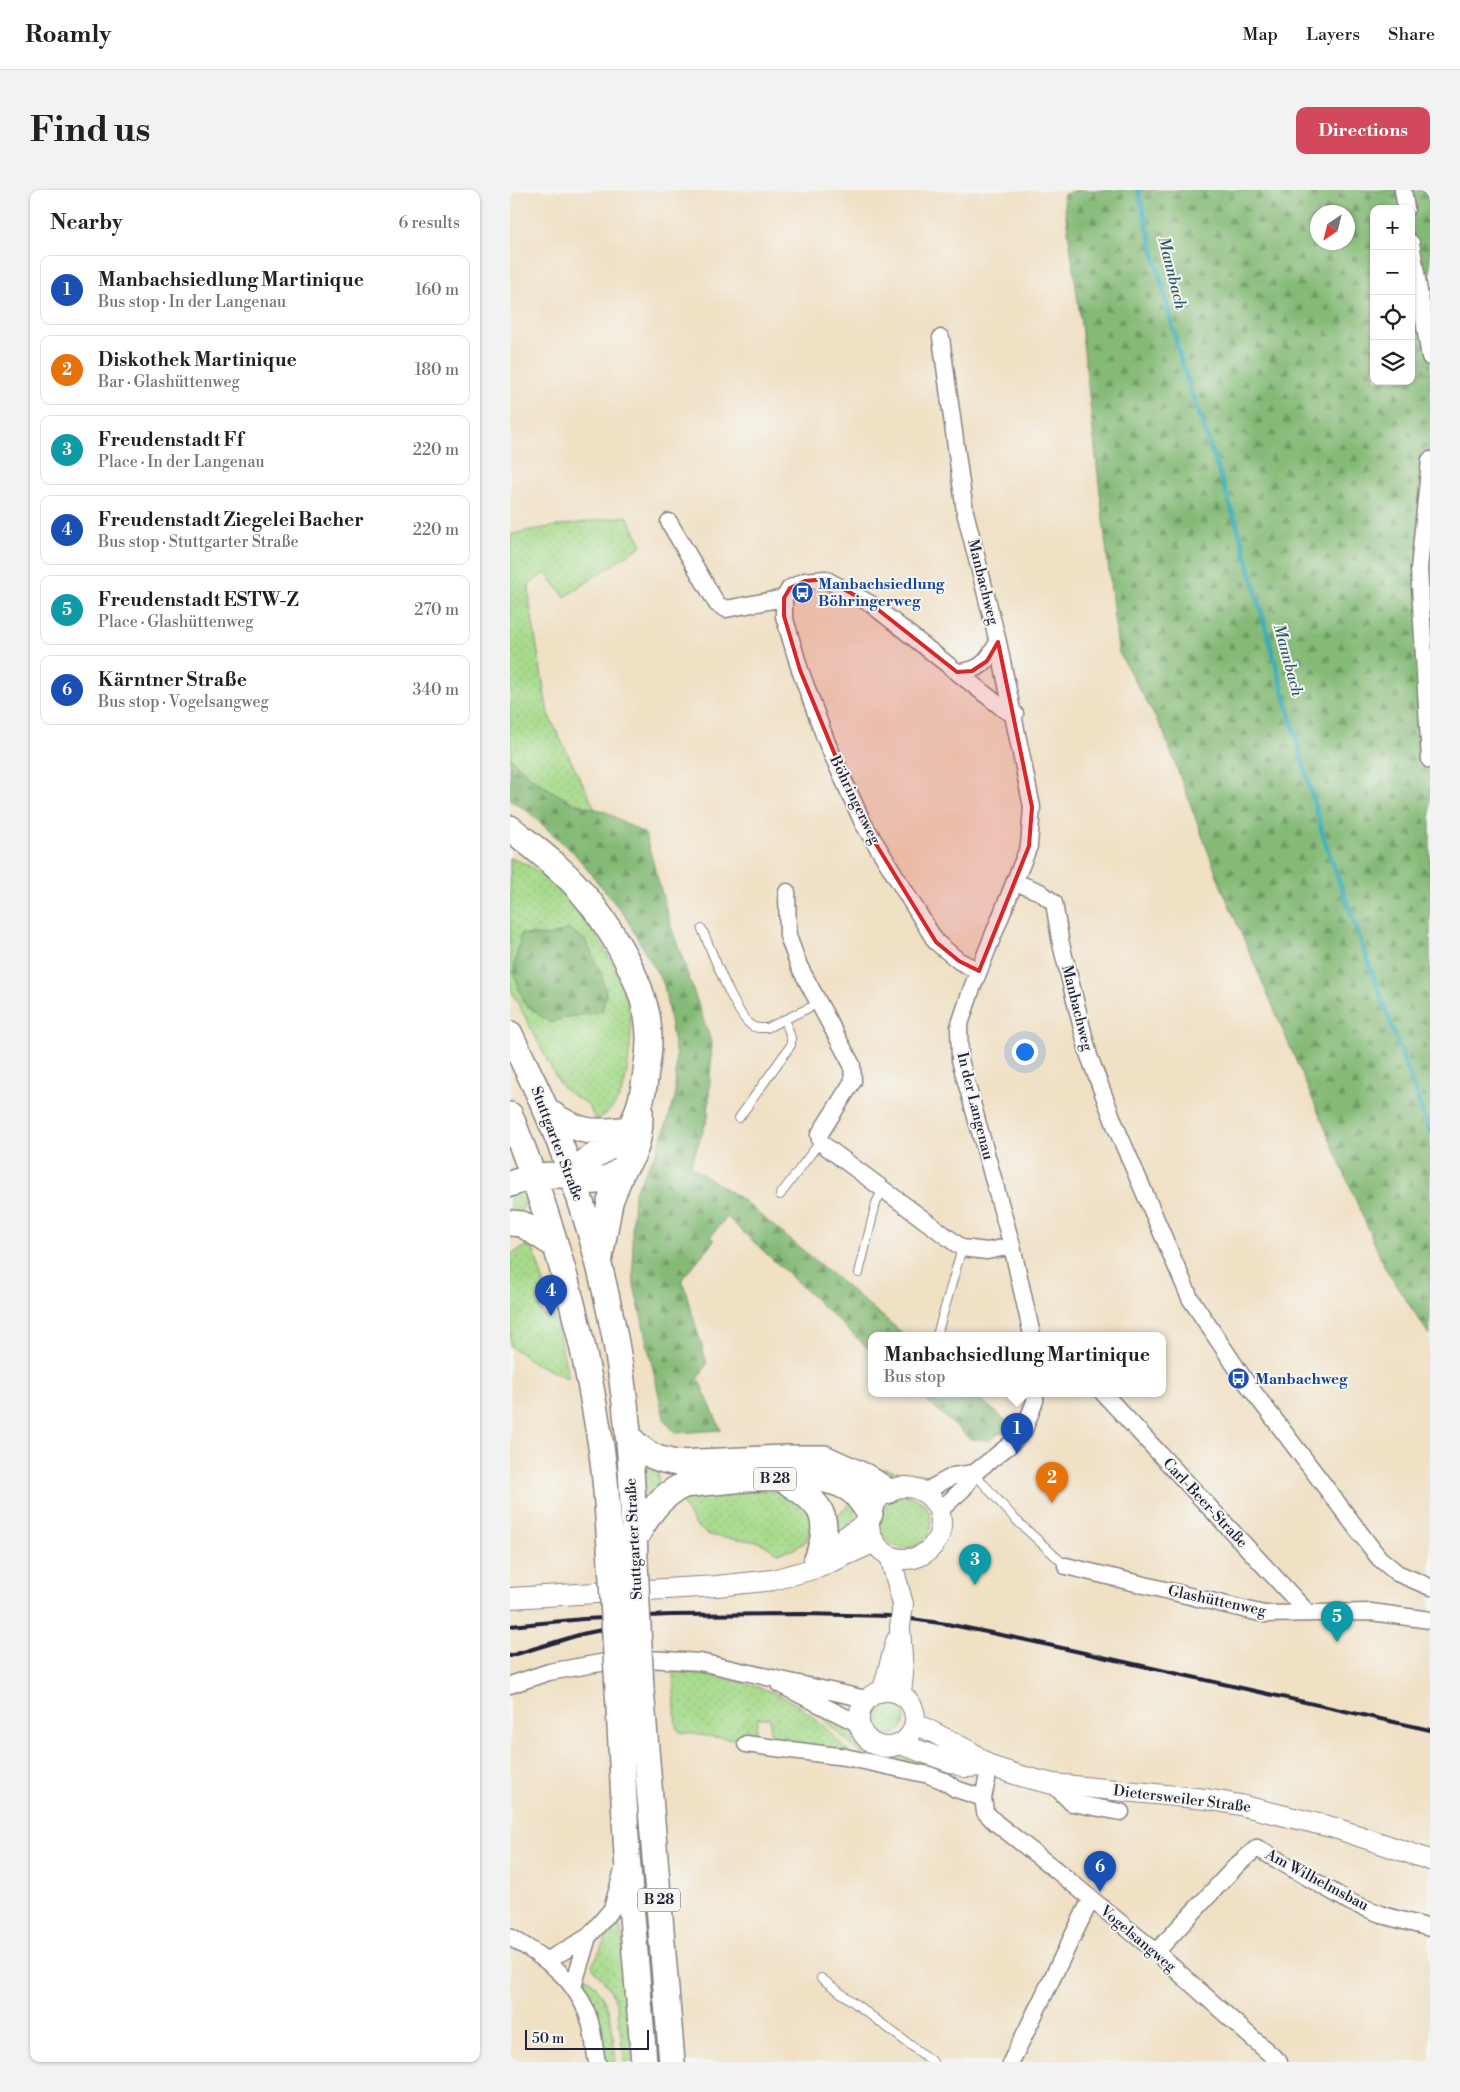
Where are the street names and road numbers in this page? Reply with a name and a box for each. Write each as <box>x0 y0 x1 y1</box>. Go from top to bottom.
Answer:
street label: Manbachweg <box>963 537 1003 627</box>
street label: Böhringerweg <box>825 752 885 848</box>
street label: Manbachweg <box>1057 963 1097 1053</box>
street label: In der Langenau <box>952 1050 998 1162</box>
street label: Stuttgarter Straße <box>526 1084 588 1204</box>
street label: Carl-Beer-Straße <box>1158 1454 1252 1552</box>
road number: B 28 <box>754 1468 796 1490</box>
street label: Stuttgarter Straße <box>621 1478 647 1600</box>
street label: Glashüttenweg <box>1166 1581 1268 1621</box>
street label: Dietersweiler Straße <box>1112 1781 1252 1817</box>
street label: Am Wilhelmsbau <box>1261 1844 1372 1915</box>
road number: B 28 <box>638 1888 680 1912</box>
street label: Vogelsangweg <box>1095 1901 1180 1977</box>

